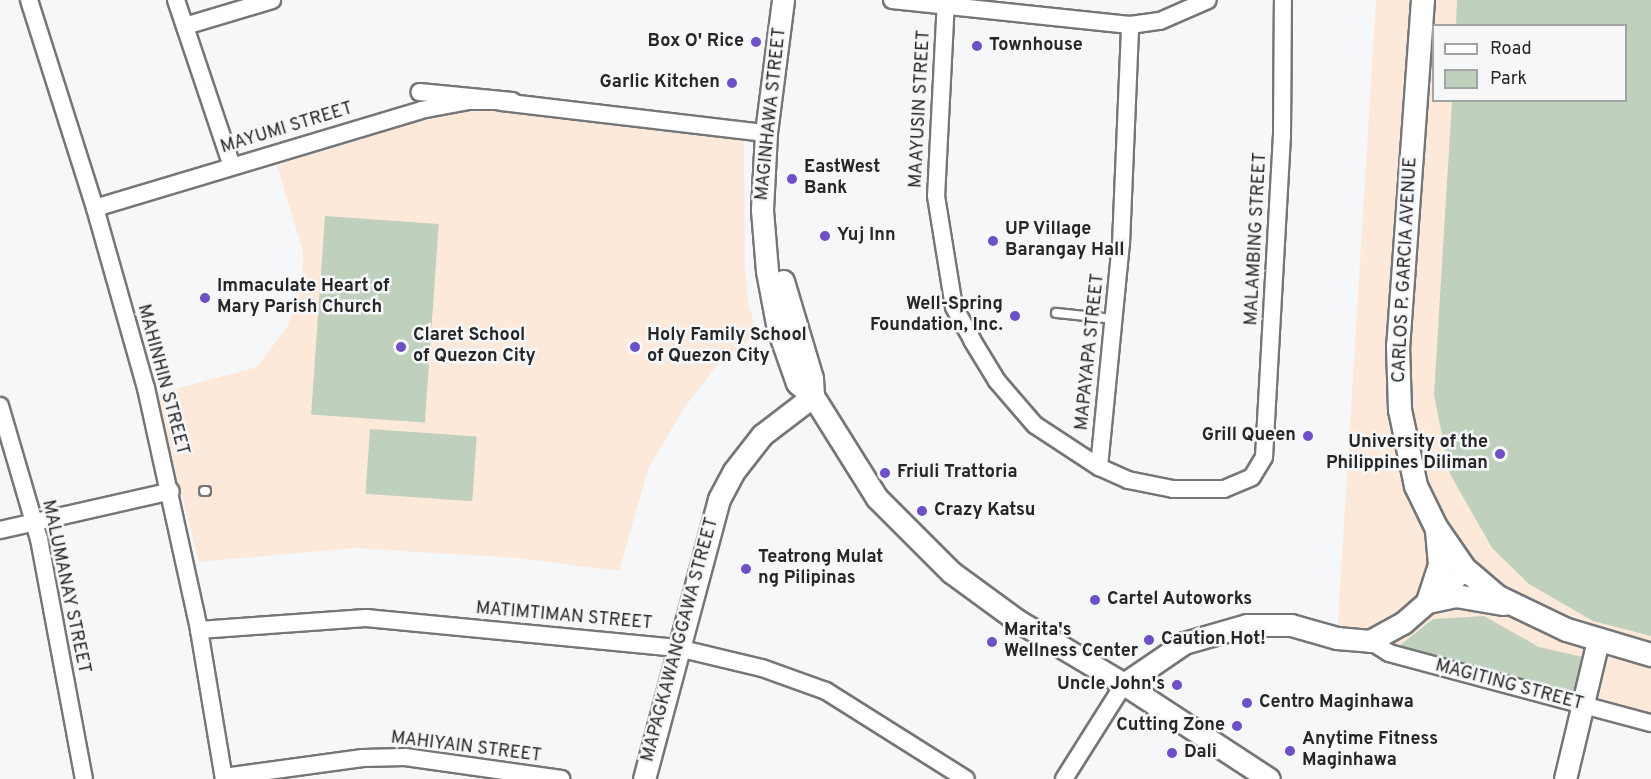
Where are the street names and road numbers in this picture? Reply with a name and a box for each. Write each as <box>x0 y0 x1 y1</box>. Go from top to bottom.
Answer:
street label: MAGINHAWA STREET <box>752 26 792 202</box>
street label: MAAYUSIN STREET <box>906 29 936 189</box>
street label: MAYUMI STREET <box>218 99 356 159</box>
street label: MALAMBING STREET <box>1242 152 1272 326</box>
street label: CARLOS P. GARCIA AVENUE <box>1389 156 1423 384</box>
street label: MAPAYAPA STREET <box>1072 272 1110 432</box>
street label: MAHINHIN STREET <box>131 302 193 458</box>
street label: MALUMANAY STREET <box>36 498 94 676</box>
street label: MAPAGKAWANGGAWA STREET <box>638 515 724 765</box>
street label: MATIMTIMAN STREET <box>475 599 653 635</box>
street label: MAGITING STREET <box>1433 656 1585 716</box>
street label: MAHIYAIN STREET <box>389 728 543 768</box>

